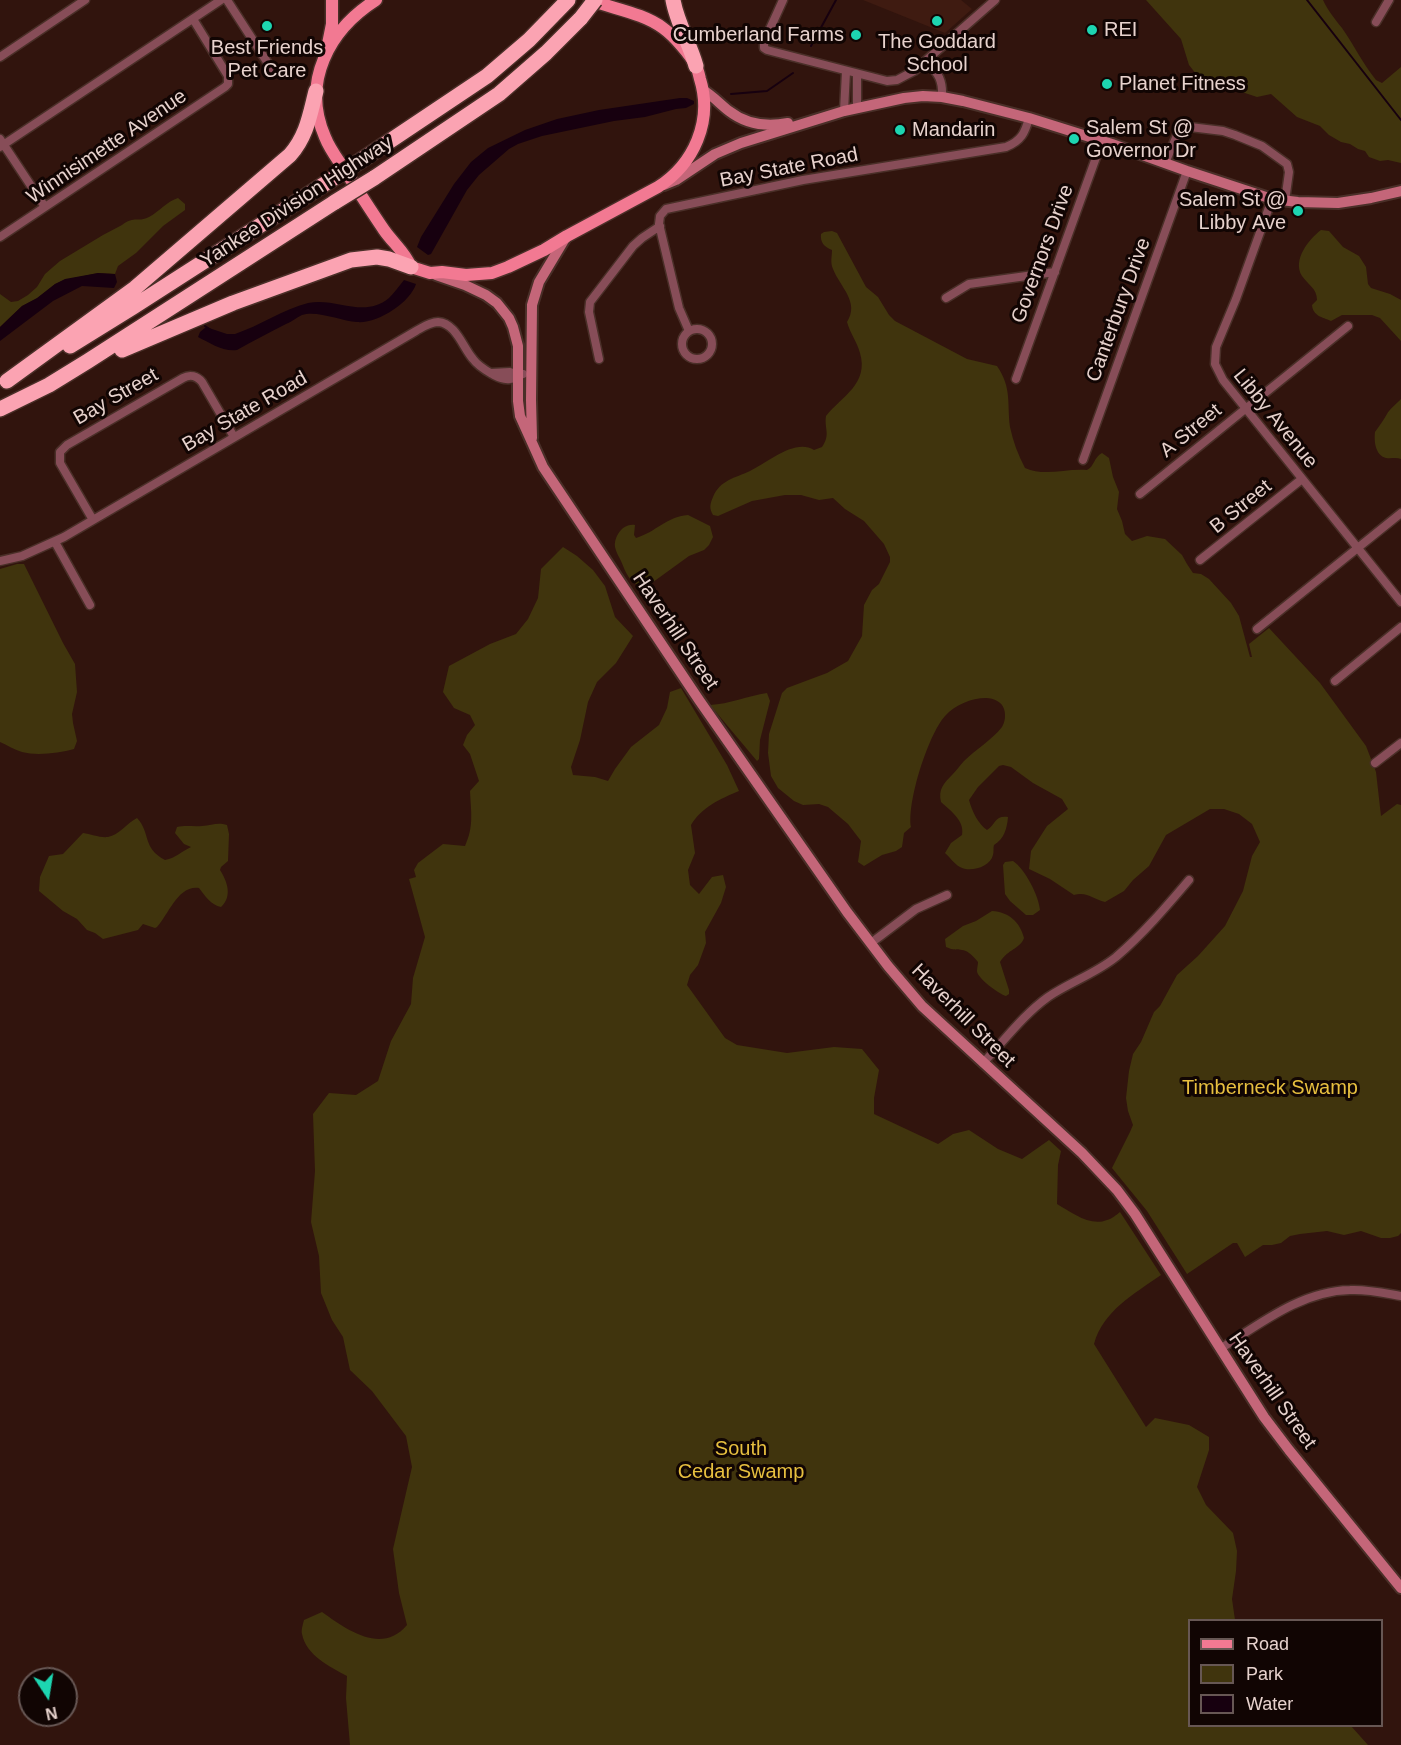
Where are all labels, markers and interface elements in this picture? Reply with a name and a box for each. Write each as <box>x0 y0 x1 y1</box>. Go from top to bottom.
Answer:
marker: The Goddard School <box>930 14 944 28</box>
place label: REI <box>1104 18 1137 42</box>
marker: Best Friends Pet Care <box>260 19 274 33</box>
place label: Cumberland Farms <box>673 23 844 47</box>
marker: REI <box>1085 23 1099 37</box>
marker: Cumberland Farms <box>849 28 863 42</box>
place label: The Goddard School <box>878 30 996 77</box>
place label: Best Friends Pet Care <box>211 36 323 83</box>
place label: Planet Fitness <box>1119 72 1246 96</box>
marker: Planet Fitness <box>1100 77 1114 91</box>
street label: Winnisimette Avenue <box>23 85 191 209</box>
place label: Salem St @ Governor Dr <box>1086 116 1196 163</box>
place label: Mandarin <box>912 118 995 142</box>
marker: Mandarin <box>893 123 907 137</box>
street label: Yankee Division Highway <box>196 131 398 273</box>
marker: Salem St @ Governor Dr <box>1067 132 1081 146</box>
street label: Bay State Road <box>718 143 860 193</box>
street label: Governors Drive <box>1007 181 1079 327</box>
place label: Salem St @ Libby Ave <box>1179 188 1286 235</box>
marker: Salem St @ Libby Ave <box>1291 204 1305 218</box>
street label: Canterbury Drive <box>1082 235 1156 385</box>
street label: Bay Street <box>70 363 162 431</box>
street label: Libby Avenue <box>1228 364 1322 474</box>
street label: Bay State Road <box>178 367 312 457</box>
street label: A Street <box>1155 399 1227 463</box>
street label: B Street <box>1205 475 1277 539</box>
street label: Haverhill Street <box>627 568 723 694</box>
street label: Haverhill Street <box>906 959 1020 1073</box>
park label: Timberneck Swamp <box>1182 1076 1358 1100</box>
street label: Haverhill Street <box>1223 1328 1321 1454</box>
park label: South Cedar Swamp <box>678 1437 804 1484</box>
legend <box>1188 1619 1383 1727</box>
text: Road <box>1246 1634 1289 1654</box>
text: Park <box>1246 1664 1283 1684</box>
north arrow <box>18 1667 78 1727</box>
text: Water <box>1246 1694 1293 1714</box>
text: N <box>44 1704 59 1723</box>

